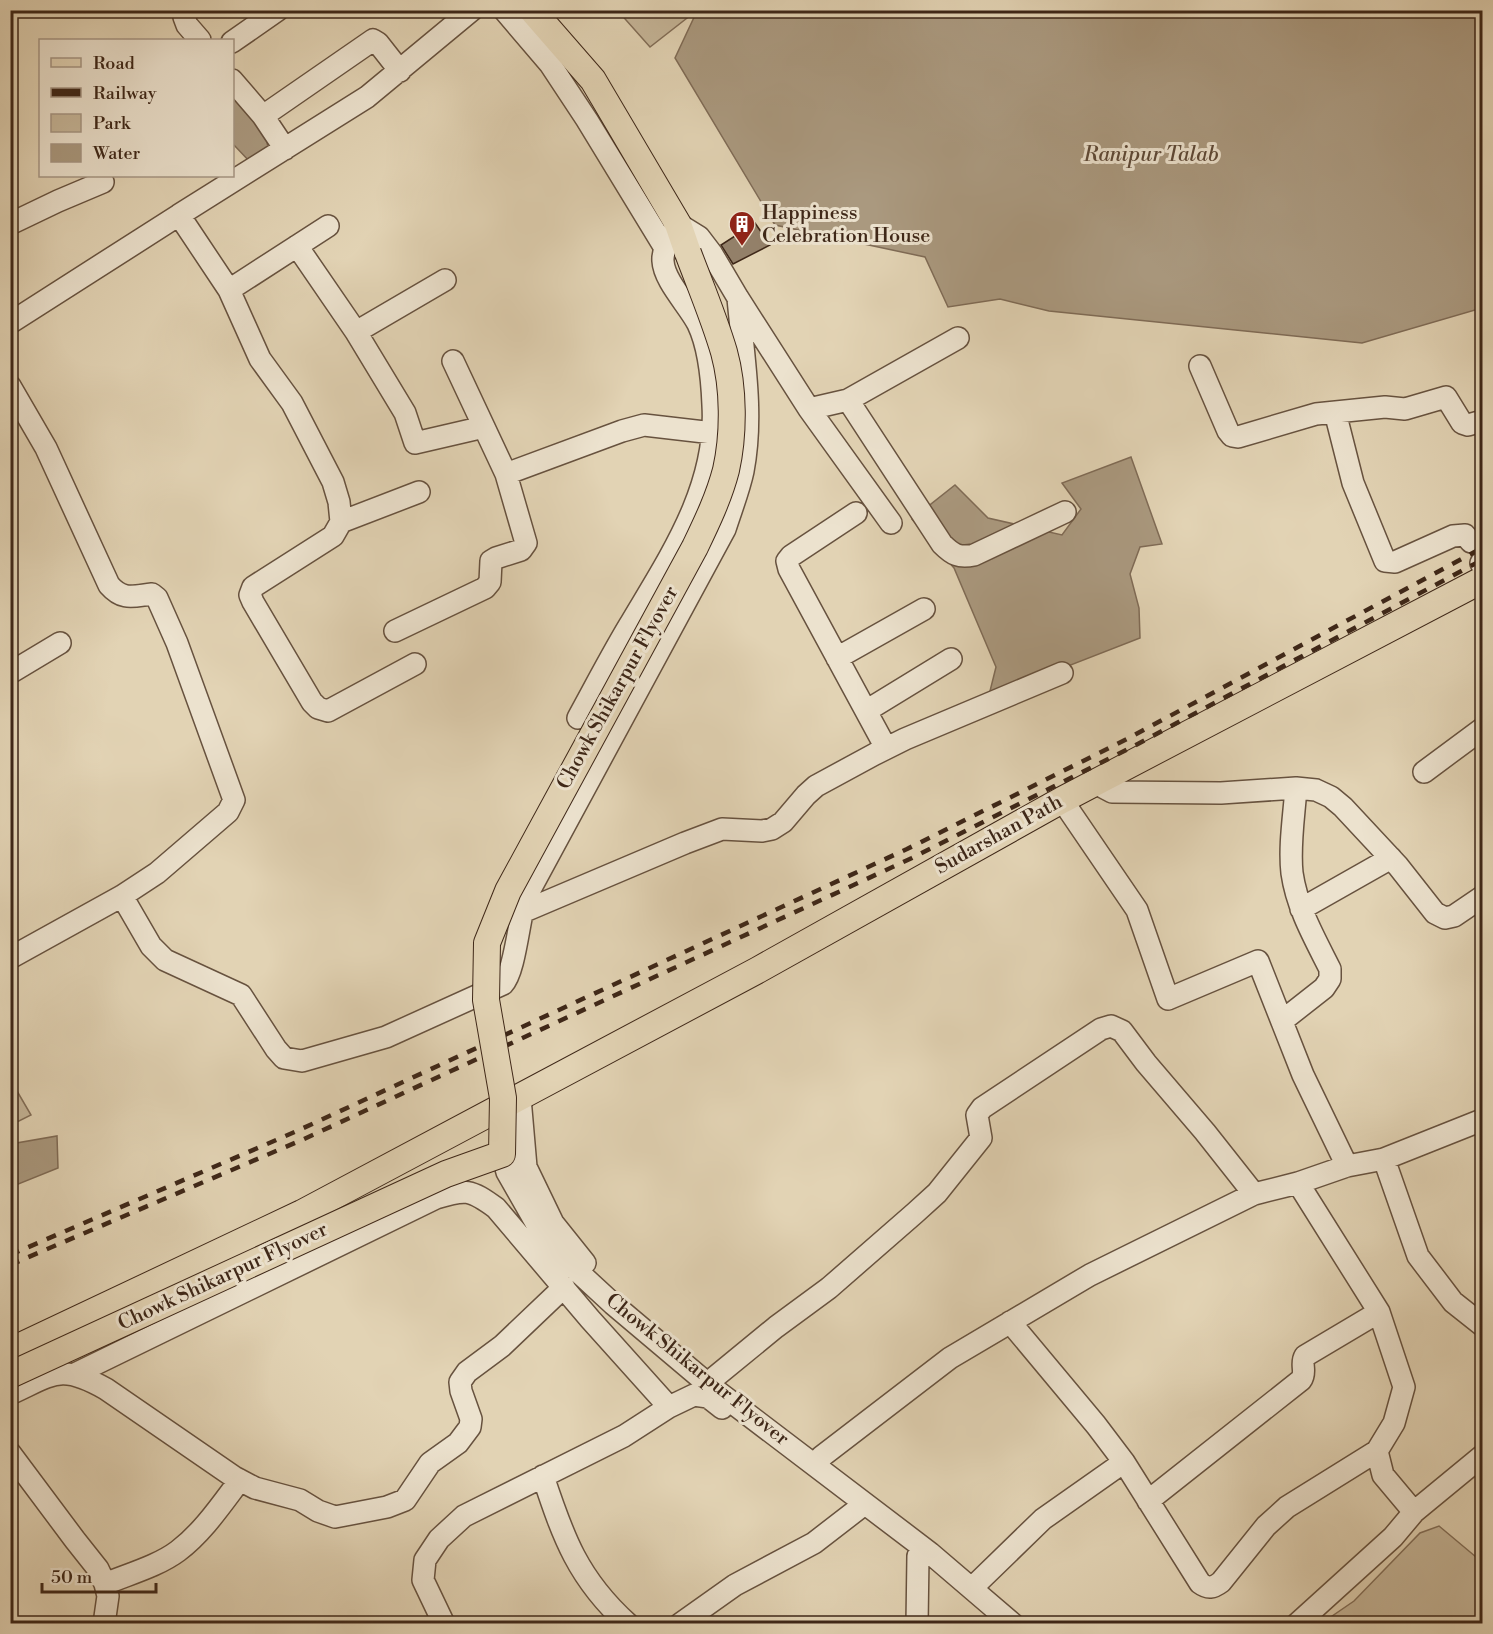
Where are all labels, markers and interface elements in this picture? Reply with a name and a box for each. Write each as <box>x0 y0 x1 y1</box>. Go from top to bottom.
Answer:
legend <box>39 39 234 177</box>
text: Road <box>93 52 136 75</box>
text: Railway <box>93 82 157 105</box>
text: Park <box>93 112 132 135</box>
text: Water <box>92 142 141 165</box>
water label: Ranipur Talab <box>1082 142 1219 168</box>
place label: Happiness Celebration House <box>762 201 930 249</box>
building icon: Happiness Celebration House <box>727 209 757 247</box>
street label: Chowk Shikarpur Flyover <box>552 582 685 794</box>
street label: Sudarshan Path <box>931 790 1067 880</box>
street label: Chowk Shikarpur Flyover <box>114 1217 332 1337</box>
street label: Chowk Shikarpur Flyover <box>600 1288 794 1452</box>
scale bar <box>42 1556 156 1594</box>
text: 50 m <box>51 1566 93 1589</box>

